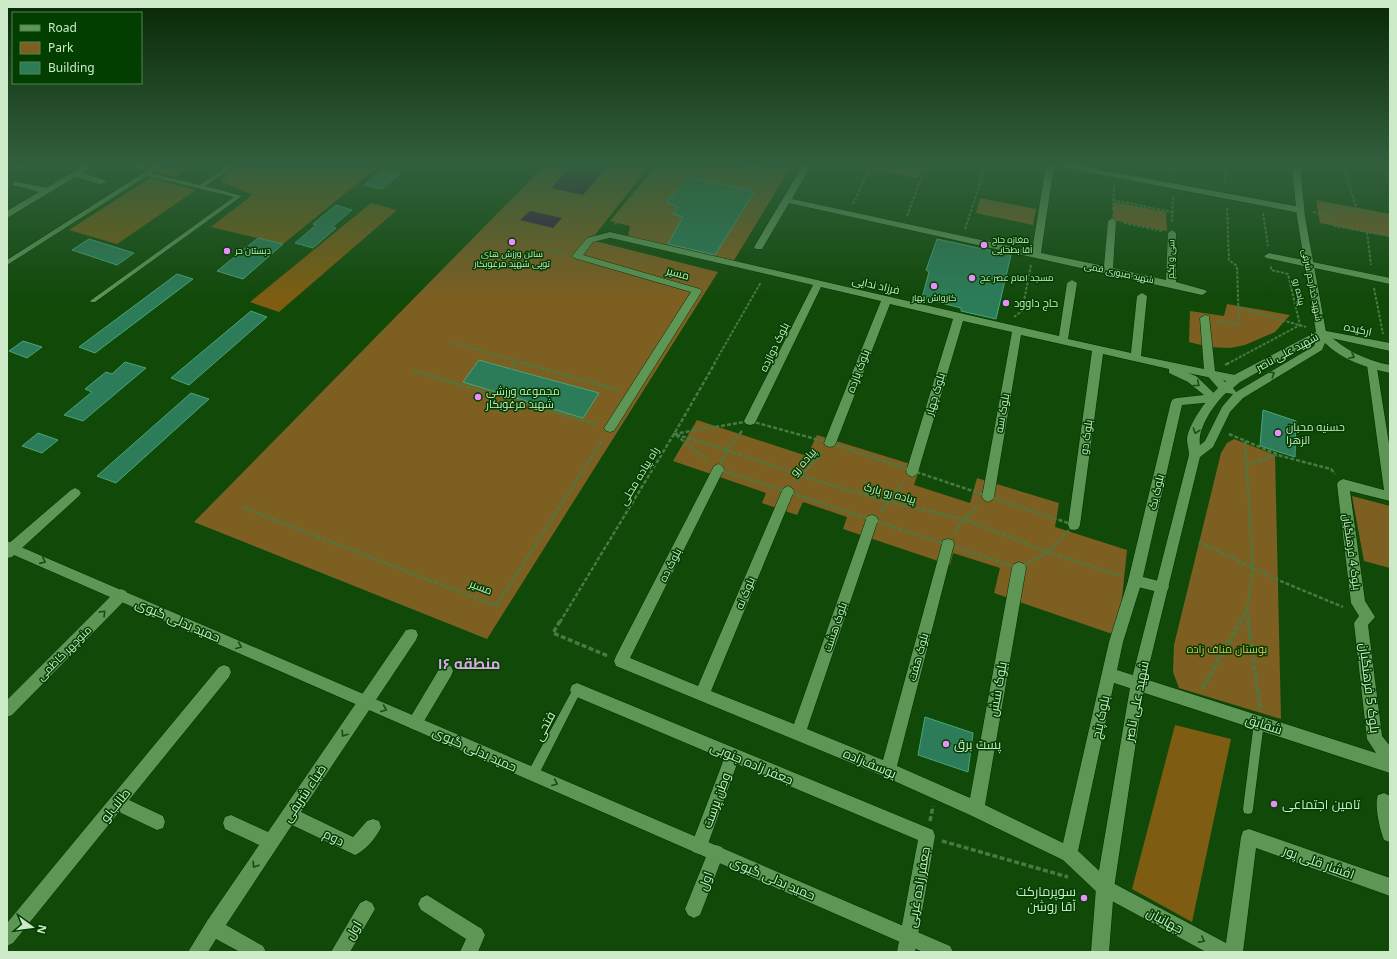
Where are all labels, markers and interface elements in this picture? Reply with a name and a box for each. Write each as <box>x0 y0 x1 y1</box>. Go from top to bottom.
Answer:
legend <box>12 12 142 84</box>
text: Road <box>48 19 77 36</box>
text: Park <box>48 39 74 56</box>
text: Building <box>48 59 95 76</box>
place label: مغازه حاج آقا بطحایی <box>992 233 1033 256</box>
marker: سالن ورزش های توپی شهید مرغوبکار <box>507 237 517 247</box>
street label: سی و یکم <box>1164 239 1177 279</box>
marker: مغازه حاج آقا بطحایی <box>979 240 989 250</box>
place label: دبستان حر <box>234 244 271 257</box>
marker: دبستان حر <box>222 246 232 256</box>
place label: سالن ورزش های توپی شهید مرغوبکار <box>473 247 551 270</box>
street label: شهید خدارحم شرفی <box>1299 248 1326 322</box>
street label: شهید صبوری قمی <box>1083 259 1155 286</box>
street label: مسیر <box>664 262 691 283</box>
place label: مسجد امام عصر عج <box>980 271 1054 284</box>
street label: فرزاد ندایی <box>851 272 901 297</box>
marker: مسجد امام عصر عج <box>967 273 977 283</box>
street label: پیاده رو <box>1290 277 1309 307</box>
marker: کارواش بهار <box>929 281 939 291</box>
place label: کارواش بهار <box>911 291 956 304</box>
place label: حاج داوود <box>1014 295 1058 311</box>
marker: حاج داوود <box>1001 298 1011 308</box>
street label: ارکیده <box>1343 318 1373 339</box>
street label: بلوک دوازده <box>755 320 792 374</box>
street label: شهید علی ناصر <box>1252 329 1321 375</box>
street label: بلوک یازده <box>842 347 873 394</box>
one-way arrow <box>1348 351 1355 359</box>
street label: بلوک چهار <box>921 371 948 418</box>
one-way arrow <box>1268 372 1275 379</box>
one-way arrow <box>1193 379 1200 386</box>
place label: مجموعه ورزشی شهید مرغوبکار <box>485 383 560 411</box>
marker: مجموعه ورزشی شهید مرغوبکار <box>473 392 483 402</box>
street label: بلوک سه <box>991 392 1012 434</box>
street label: بلوک دو <box>1076 418 1095 456</box>
place label: حسنیه محبان الزهرا <box>1286 419 1345 447</box>
one-way arrow <box>1192 428 1200 435</box>
marker: حسنیه محبان الزهرا <box>1273 428 1283 438</box>
street label: راه پیاده محلی <box>615 444 662 508</box>
street label: پیاده رو <box>786 444 819 479</box>
street label: بلوک یک <box>1144 473 1167 511</box>
street label: پیاده رو پارک <box>862 478 918 507</box>
street label: بلوک 4 فرهنگیان <box>1340 513 1365 591</box>
street label: بلوک ده <box>655 545 684 584</box>
one-way arrow <box>38 556 46 564</box>
street label: بلوک نه <box>731 574 758 611</box>
street label: مسیر <box>467 575 495 598</box>
street label: حمید بدلی گیوی <box>133 594 223 646</box>
street label: بلوک هشت <box>819 600 850 654</box>
one-way arrow <box>98 610 106 618</box>
street label: منوچهر کاظمی <box>33 622 94 683</box>
street label: بلوک هفت <box>904 631 931 682</box>
park label: بوستان مناف زاده <box>1187 641 1267 656</box>
one-way arrow <box>235 642 242 650</box>
street label: بلوک 5 فرهنگیان <box>1356 642 1384 734</box>
district label: منطقه ۱۶ <box>438 653 500 673</box>
street label: شهید علی ناصر <box>1119 659 1153 744</box>
street label: بلوک شش <box>983 660 1011 718</box>
street label: بلوک پنج <box>1087 694 1114 741</box>
one-way arrow <box>380 704 387 712</box>
street label: فتحی <box>529 708 559 744</box>
street label: شقایق <box>1243 710 1285 738</box>
street label: حمید بدلی گیوی <box>430 722 520 776</box>
one-way arrow <box>342 729 349 736</box>
place label: پست برق <box>954 735 1002 754</box>
street label: جعفر زاده جنوبی <box>708 737 796 789</box>
marker: پست برق <box>941 739 951 749</box>
street label: یوسف‌زاده <box>841 744 900 782</box>
street label: ضیاء شریفی <box>278 760 330 826</box>
street label: وطن پرست <box>698 770 735 831</box>
one-way arrow <box>550 778 558 786</box>
street label: طالب‌لو <box>96 784 134 826</box>
place label: تامین اجتماعی <box>1282 795 1361 813</box>
marker: تامین اجتماعی <box>1269 799 1279 809</box>
street label: دوم <box>320 824 348 851</box>
street label: افشار قلی پور <box>1280 840 1357 884</box>
street label: جعفر زاده غربی <box>902 845 934 929</box>
street label: حمید بدلی گیوی <box>728 852 818 904</box>
one-way arrow <box>253 860 260 867</box>
street label: اول <box>693 869 717 893</box>
place label: سوپرمارکت آقا روشن <box>1016 882 1076 915</box>
marker: سوپرمارکت آقا روشن <box>1079 893 1089 903</box>
street label: جهانیان <box>1143 903 1187 937</box>
north arrow <box>12 907 52 947</box>
street label: اول <box>340 917 366 943</box>
text: N <box>34 923 51 936</box>
one-way arrow <box>1197 935 1205 943</box>

